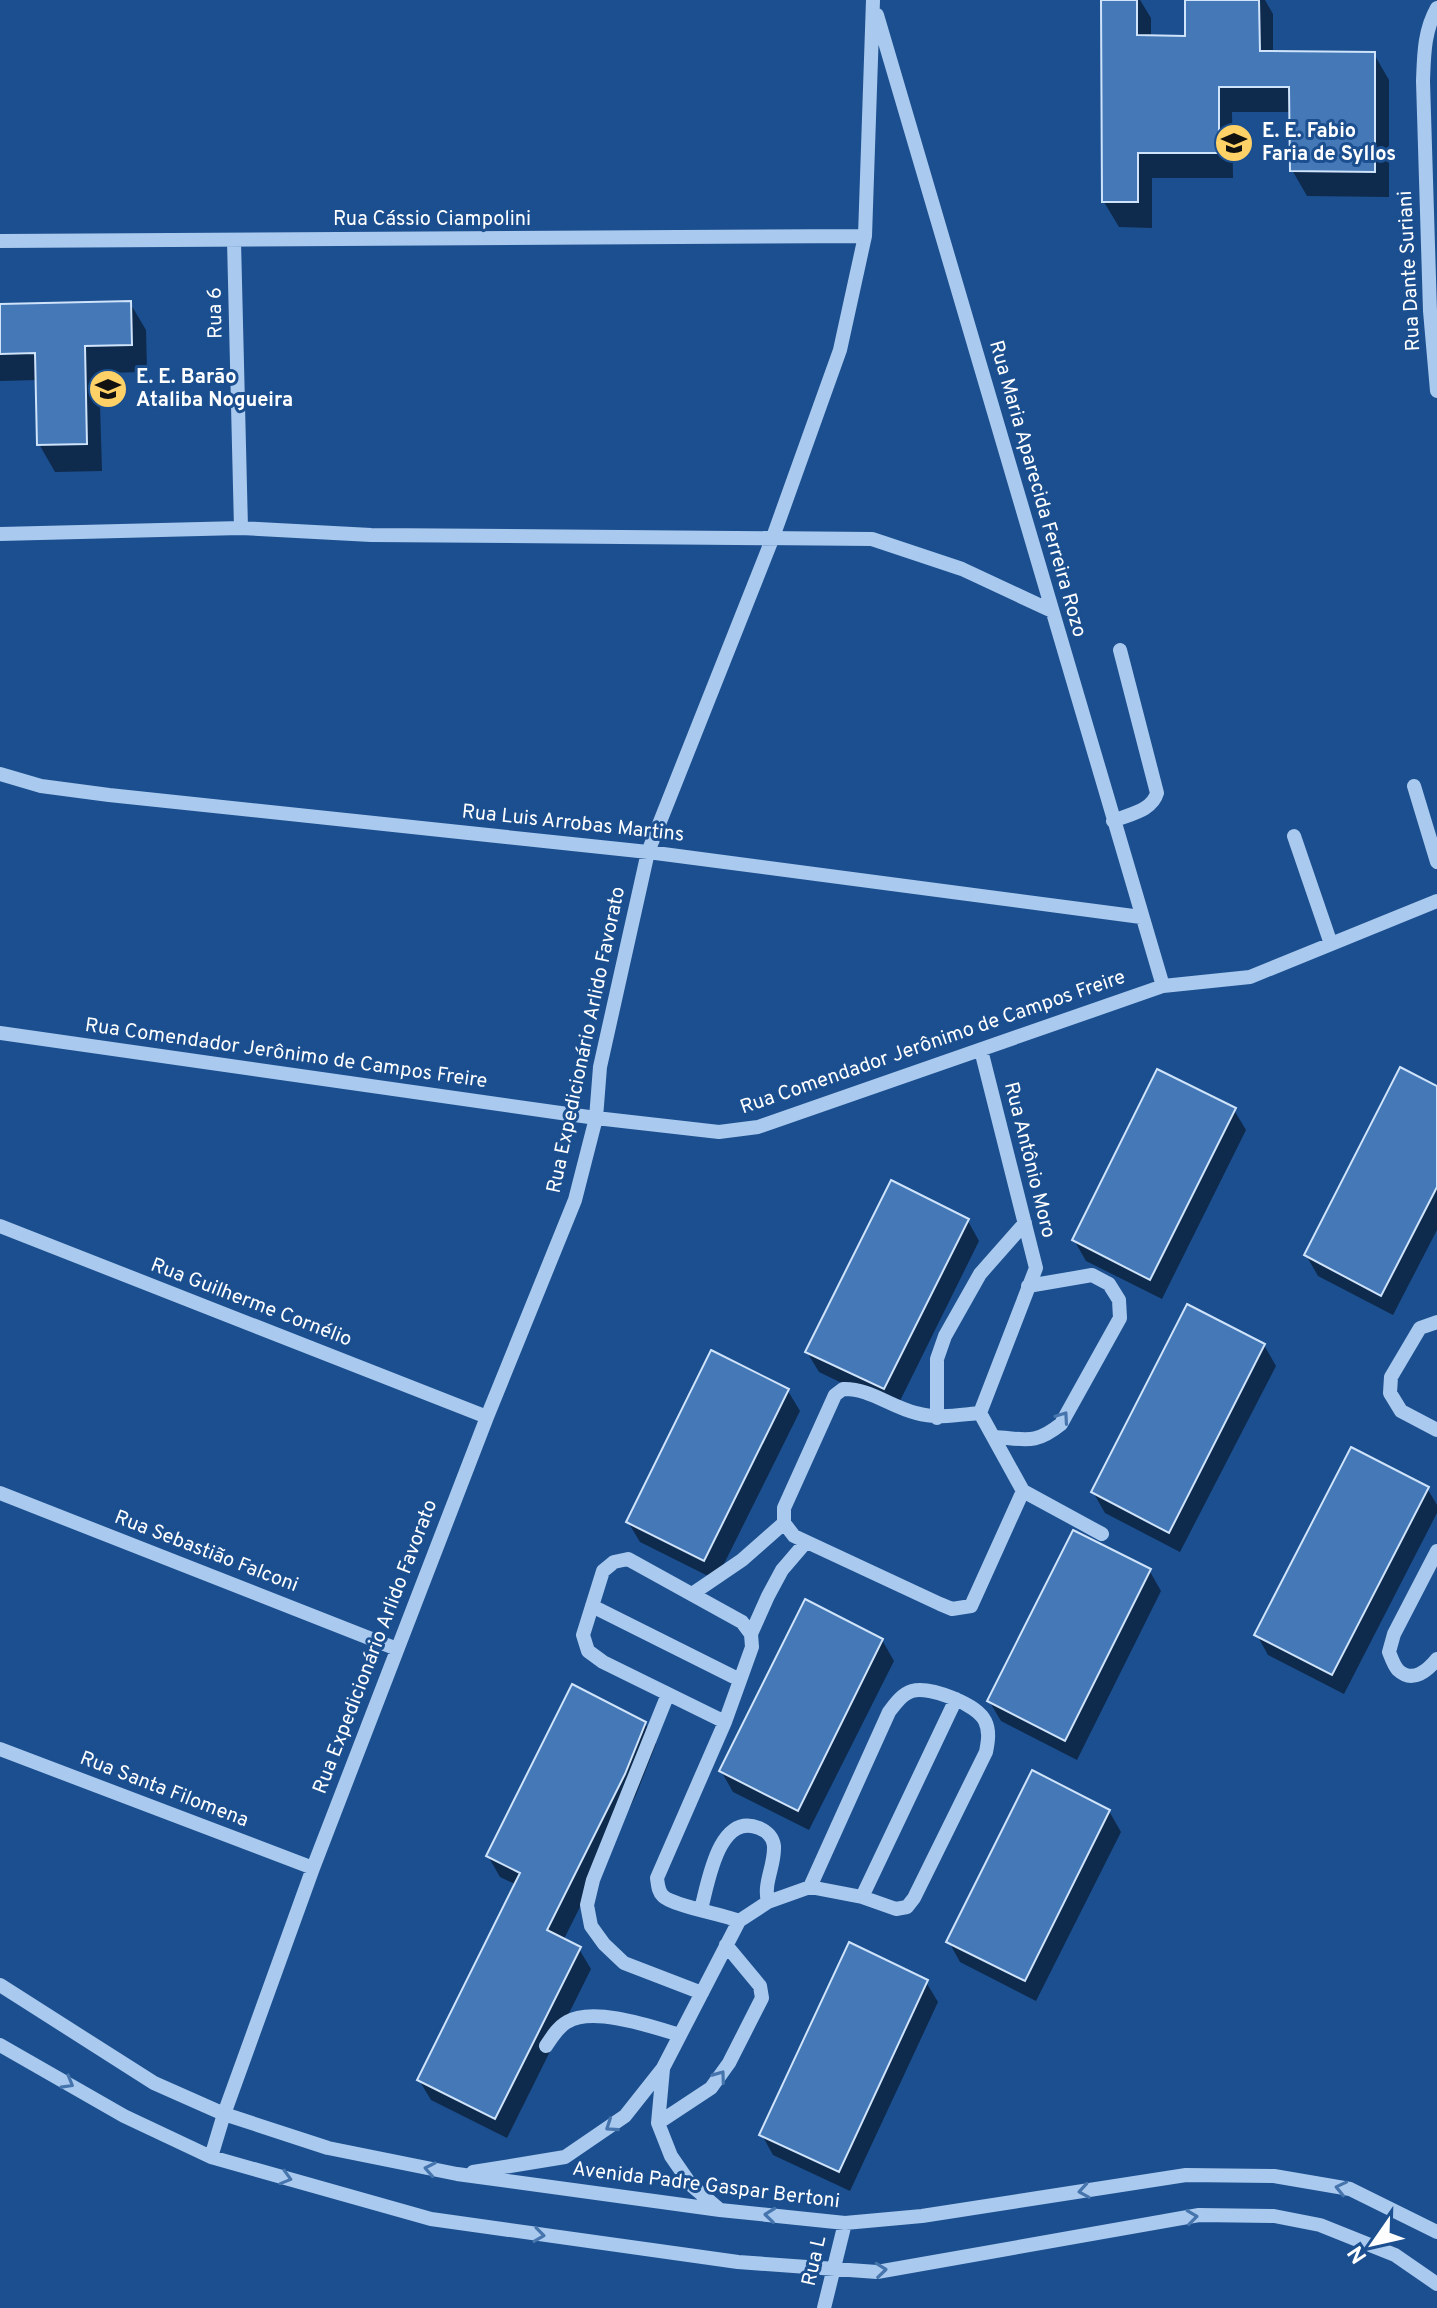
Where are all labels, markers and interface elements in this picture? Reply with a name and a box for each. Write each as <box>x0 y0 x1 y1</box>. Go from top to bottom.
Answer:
place label: E. E. Fabio Faria de Syllos <box>1262 119 1396 168</box>
school or university icon: E. E. Fabio Faria de Syllos <box>1213 122 1255 164</box>
street label: Rua Dante Suriani <box>1393 190 1427 352</box>
street label: Rua Cássio Ciampolini <box>333 207 531 233</box>
street label: Rua 6 <box>203 287 229 339</box>
street label: Rua Maria Aparecida Ferreira Rozo <box>982 337 1092 641</box>
place label: E. E. Barão Ataliba Nogueira <box>136 365 293 414</box>
school or university icon: E. E. Barão Ataliba Nogueira <box>87 368 129 410</box>
street label: Rua Luis Arrobas Martins <box>461 799 685 849</box>
street label: Rua Expedicionário Arlido Favorato <box>542 884 632 1196</box>
street label: Rua Comendador Jerônimo de Campos Freire <box>737 965 1129 1121</box>
street label: Rua Comendador Jerônimo de Campos Freire <box>83 1013 489 1095</box>
street label: Rua Antônio Moro <box>997 1079 1061 1241</box>
street label: Rua Guilherme Cornélio <box>147 1253 355 1353</box>
one-way arrow <box>1053 1412 1068 1426</box>
street label: Rua Expedicionário Arlido Favorato <box>308 1496 444 1798</box>
street label: Rua Sebastião Falconi <box>110 1505 302 1599</box>
street label: Rua Santa Filomena <box>76 1746 252 1834</box>
one-way arrow <box>710 2070 725 2085</box>
one-way arrow <box>59 2073 74 2089</box>
one-way arrow <box>605 2116 620 2131</box>
street label: Avenida Padre Gaspar Bertoni <box>571 2157 841 2215</box>
one-way arrow <box>423 2161 436 2178</box>
one-way arrow <box>279 2169 293 2185</box>
one-way arrow <box>1335 2180 1349 2197</box>
one-way arrow <box>1077 2182 1090 2199</box>
north arrow <box>1333 2204 1413 2284</box>
one-way arrow <box>763 2207 776 2224</box>
one-way arrow <box>1186 2208 1199 2225</box>
one-way arrow <box>532 2226 546 2243</box>
street label: Rua L <box>797 2233 833 2289</box>
text: N <box>1343 2240 1374 2268</box>
one-way arrow <box>875 2262 888 2279</box>

